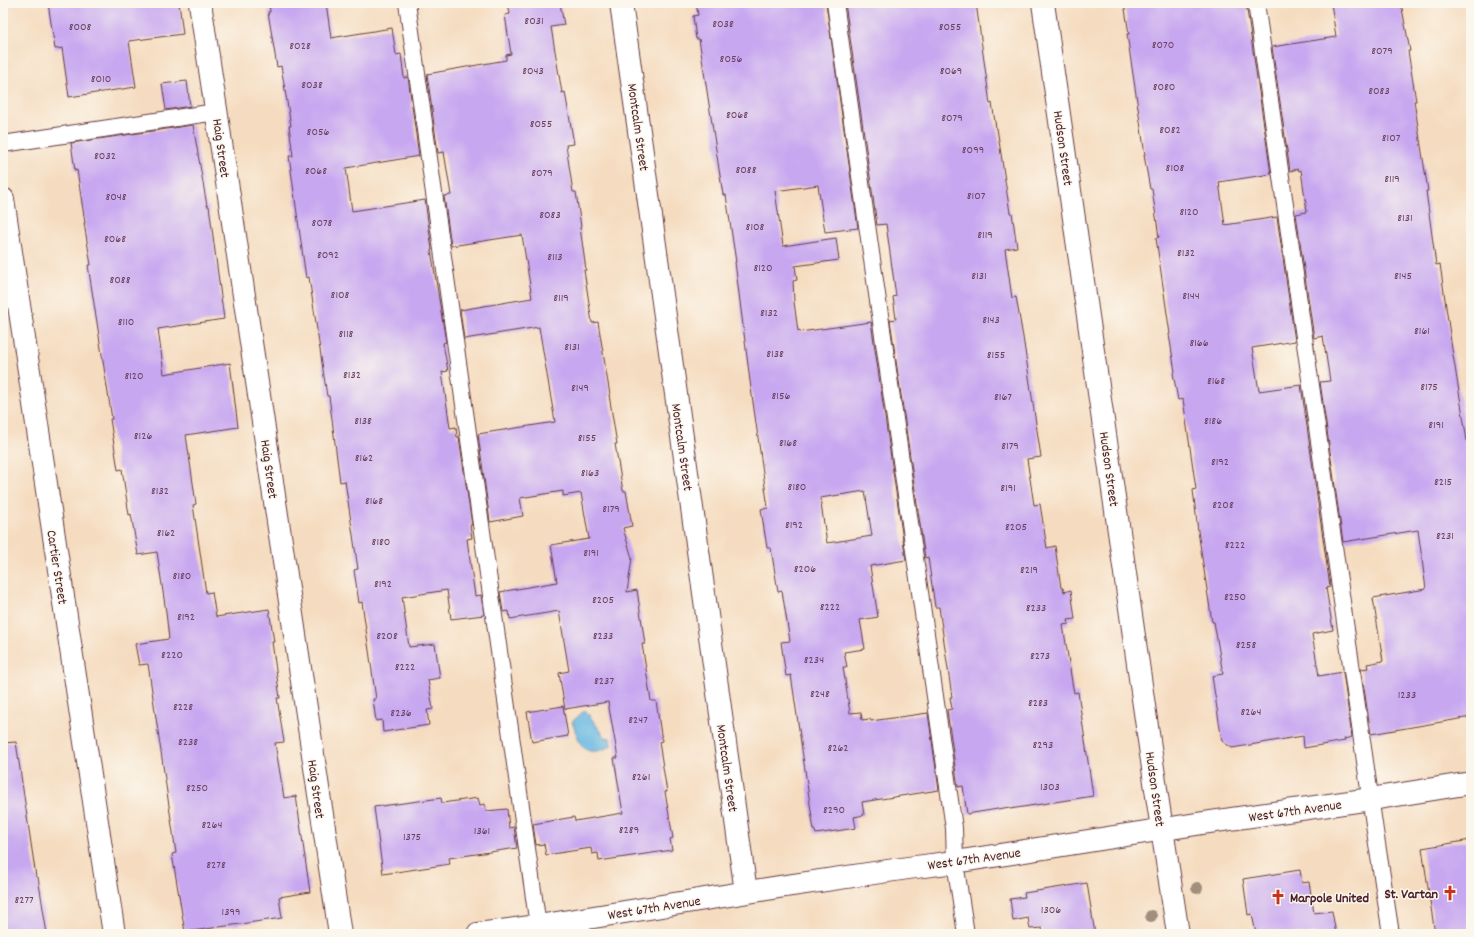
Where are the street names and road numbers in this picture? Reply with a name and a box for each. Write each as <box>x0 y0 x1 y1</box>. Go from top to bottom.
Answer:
street label: Montcalm Street <box>621 82 653 172</box>
street label: Hudson Street <box>1047 109 1077 187</box>
street label: Haig Street <box>206 117 234 179</box>
street label: Montcalm Street <box>665 402 697 492</box>
street label: Hudson Street <box>1093 430 1123 508</box>
street label: Haig Street <box>254 438 282 500</box>
street label: Cartier Street <box>40 529 72 606</box>
street label: Montcalm Street <box>710 723 742 813</box>
street label: Hudson Street <box>1139 750 1169 828</box>
street label: Haig Street <box>301 758 329 820</box>
street label: West 67th Avenue <box>1247 796 1343 828</box>
street label: West 67th Avenue <box>926 844 1022 876</box>
street label: West 67th Avenue <box>606 892 702 926</box>

